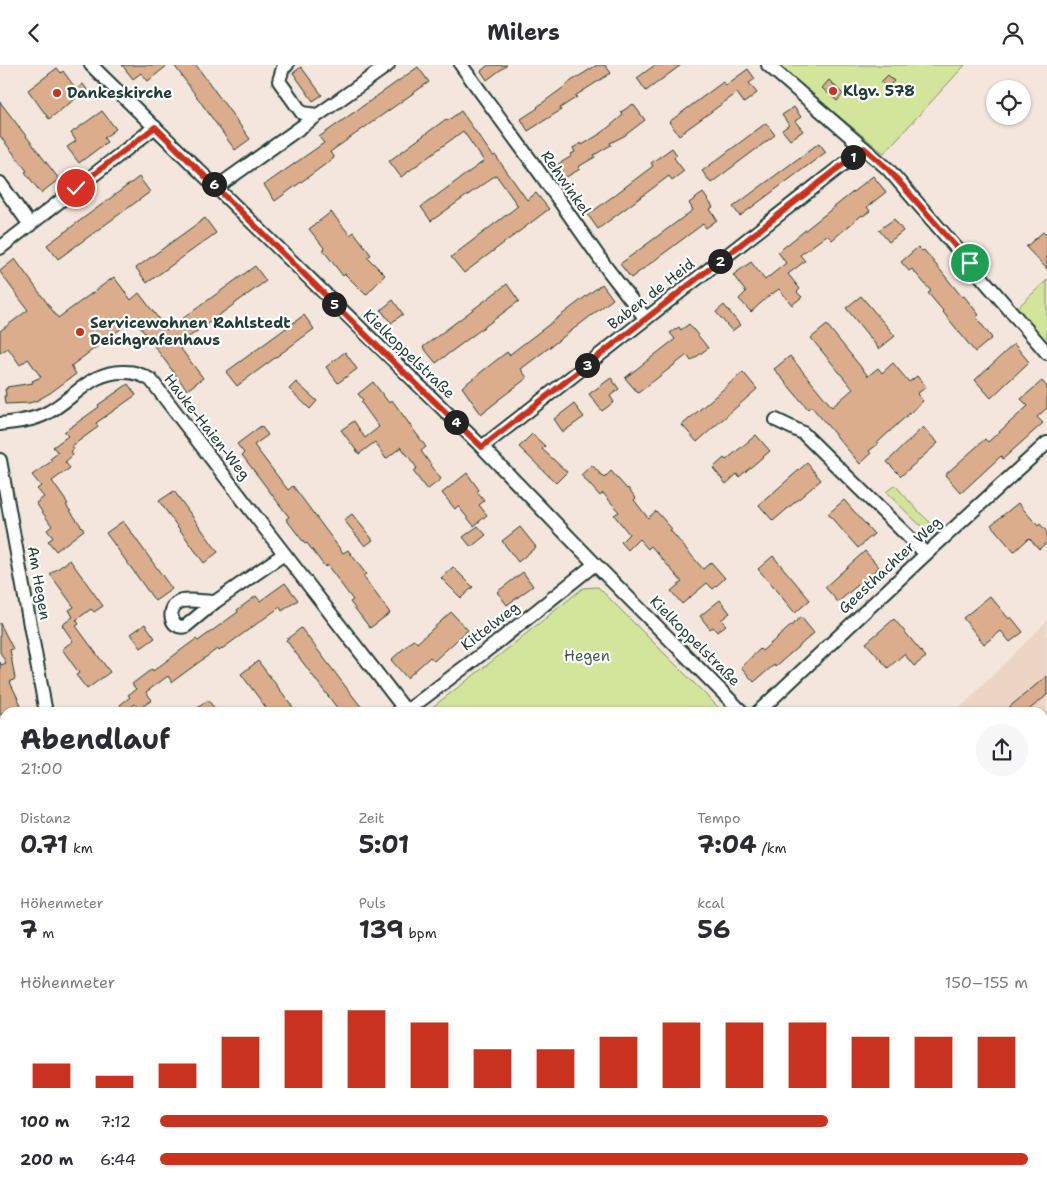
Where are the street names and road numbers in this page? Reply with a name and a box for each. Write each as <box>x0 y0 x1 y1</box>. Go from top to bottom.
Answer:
street label: Rehwinkel <box>536 147 596 220</box>
street label: Baben de Heid <box>603 253 699 334</box>
street label: Kielkoppelstraße <box>359 305 459 403</box>
street label: Hauke-Haien-Weg <box>159 370 255 484</box>
street label: Geesthachter Weg <box>834 512 946 618</box>
street label: Am Hegen <box>23 545 55 621</box>
street label: Kielkoppelstraße <box>645 591 745 691</box>
street label: Kittelweg <box>457 597 523 655</box>

